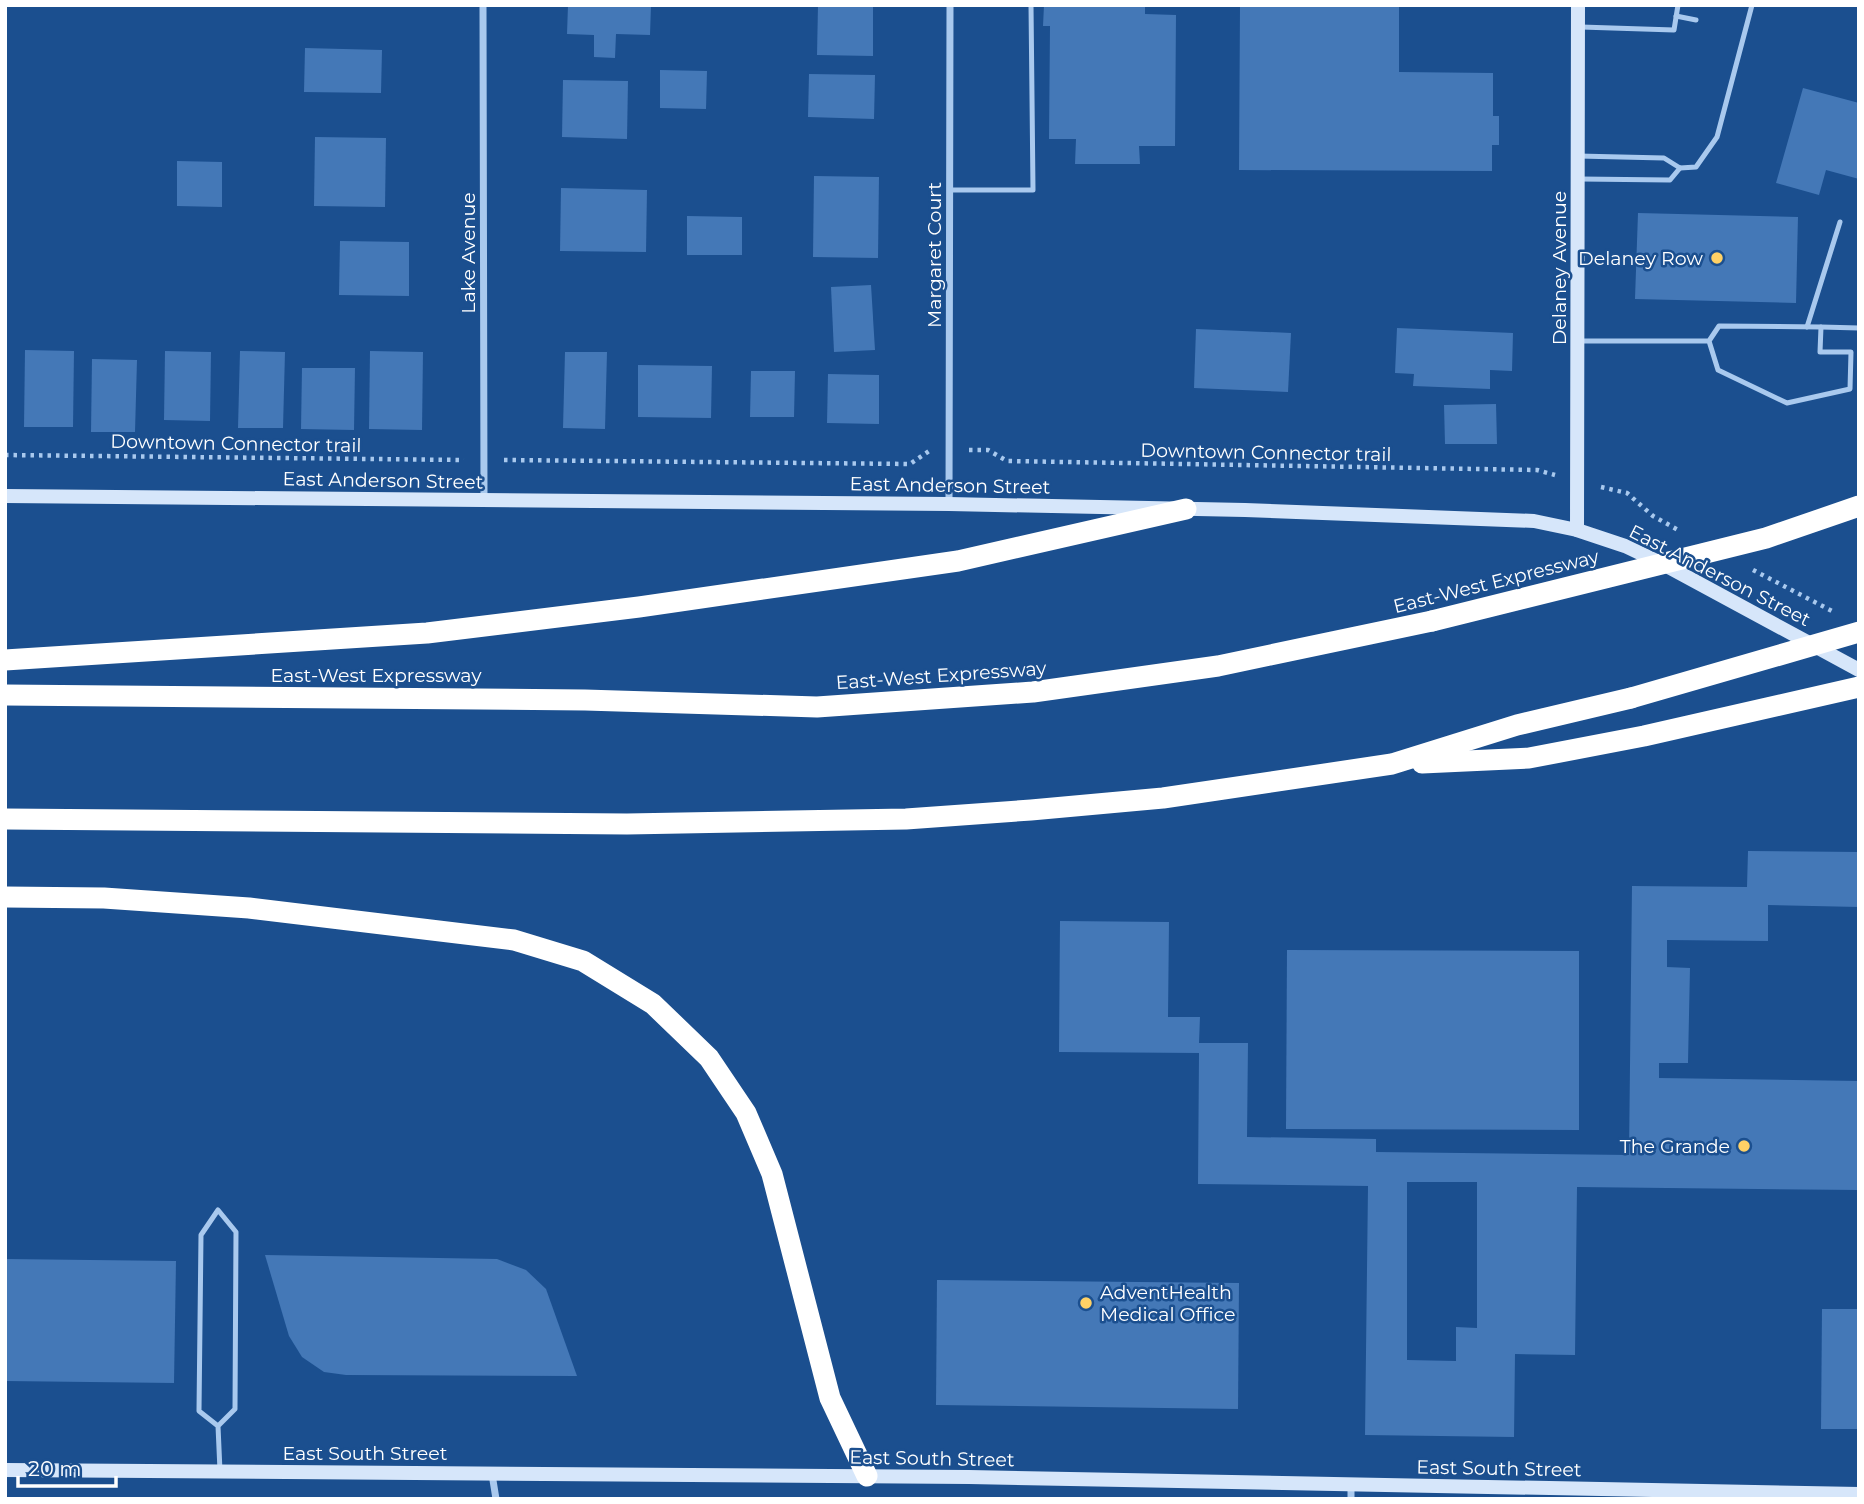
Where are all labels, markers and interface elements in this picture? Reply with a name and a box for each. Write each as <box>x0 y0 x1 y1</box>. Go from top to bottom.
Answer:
street label: Margaret Court <box>923 182 946 328</box>
street label: Delaney Avenue <box>1548 191 1571 345</box>
street label: Lake Avenue <box>457 192 480 314</box>
place label: Delaney Row <box>1578 247 1703 270</box>
marker: Delaney Row <box>1709 250 1725 266</box>
street label: Downtown Connector trail <box>110 430 362 457</box>
street label: Downtown Connector trail <box>1140 439 1392 466</box>
street label: East Anderson Street <box>283 467 484 494</box>
street label: East Anderson Street <box>850 472 1051 499</box>
street label: East Anderson Street <box>1625 520 1815 631</box>
street label: East-West Expressway <box>1391 545 1602 618</box>
street label: East-West Expressway <box>835 657 1048 694</box>
street label: East-West Expressway <box>270 664 482 687</box>
place label: The Grande <box>1620 1135 1730 1158</box>
marker: The Grande <box>1736 1138 1752 1154</box>
place label: AdventHealth Medical Office <box>1100 1281 1236 1326</box>
marker: AdventHealth Medical Office <box>1078 1295 1094 1311</box>
street label: East South Street <box>282 1442 448 1465</box>
scale bar <box>18 1444 116 1488</box>
street label: East South Street <box>849 1446 1015 1471</box>
text: 20 m <box>28 1456 82 1481</box>
street label: East South Street <box>1416 1456 1582 1481</box>

